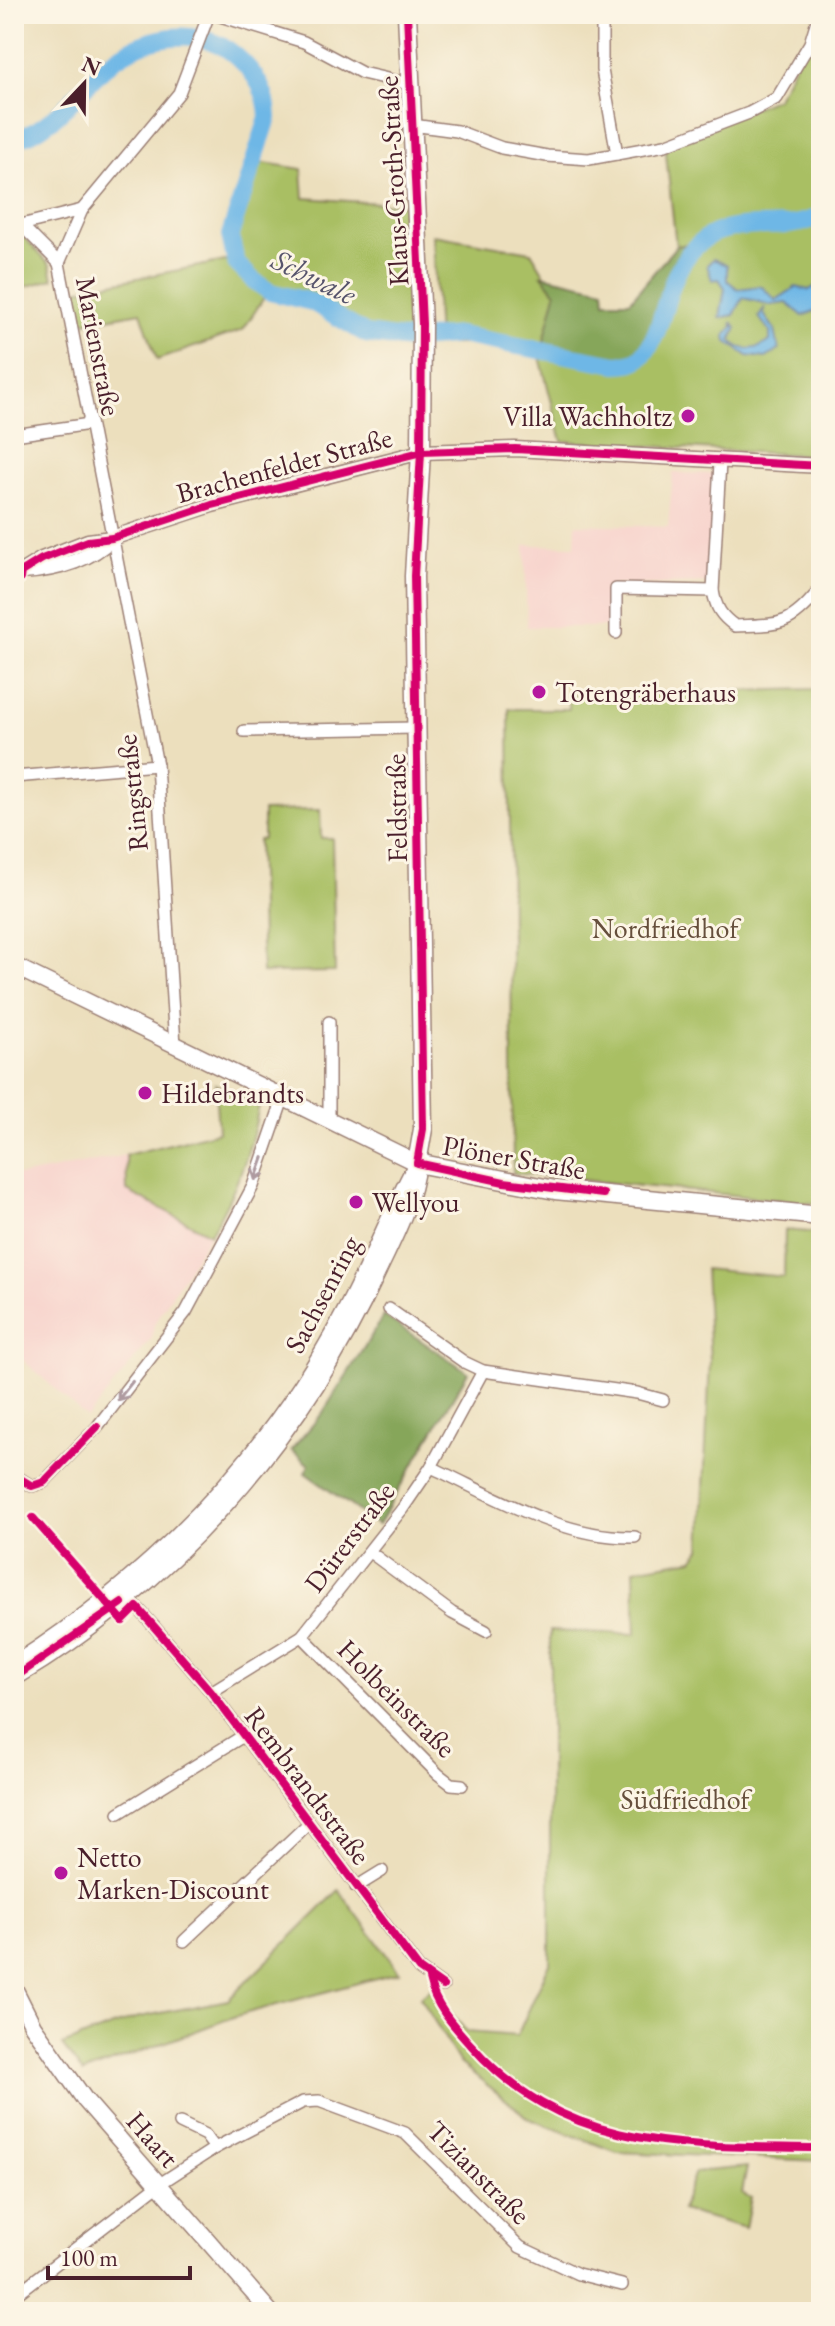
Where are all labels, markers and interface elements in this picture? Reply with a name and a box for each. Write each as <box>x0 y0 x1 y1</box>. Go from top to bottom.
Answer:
north arrow <box>44 44 124 124</box>
text: N <box>78 49 105 83</box>
street label: Klaus-Groth-Straße <box>370 75 416 287</box>
water label: Schwale <box>265 239 363 314</box>
street label: Marienstraße <box>68 273 130 419</box>
place label: Villa Wachholtz <box>503 398 672 434</box>
marker: Villa Wachholtz <box>679 407 697 425</box>
street label: Brachenfelder Straße <box>172 419 396 511</box>
place label: Totengräberhaus <box>555 674 736 710</box>
marker: Totengräberhaus <box>530 683 548 701</box>
street label: Ringstraße <box>108 733 156 853</box>
street label: Feldstraße <box>377 753 415 863</box>
park label: Nordfriedhof <box>592 910 741 946</box>
place label: Hildebrandts <box>161 1075 304 1111</box>
marker: Hildebrandts <box>136 1084 154 1102</box>
street label: Plöner Straße <box>440 1127 588 1187</box>
one-way arrow <box>251 1156 266 1181</box>
place label: Wellyou <box>372 1184 460 1220</box>
marker: Wellyou <box>347 1193 365 1211</box>
street label: Sachsenring <box>276 1228 368 1359</box>
one-way arrow <box>117 1379 134 1401</box>
street label: Dürerstraße <box>296 1475 402 1599</box>
street label: Holbeinstraße <box>330 1631 464 1765</box>
street label: Rembrandtstraße <box>237 1699 379 1871</box>
park label: Südfriedhof <box>620 1781 753 1817</box>
place label: Netto Marken-Discount <box>77 1839 269 1907</box>
marker: Netto Marken-Discount <box>52 1864 70 1882</box>
street label: Haart <box>119 2103 187 2175</box>
street label: Tizianstraße <box>419 2112 539 2232</box>
scale bar <box>48 2230 190 2280</box>
text: 100 m <box>60 2242 118 2273</box>

